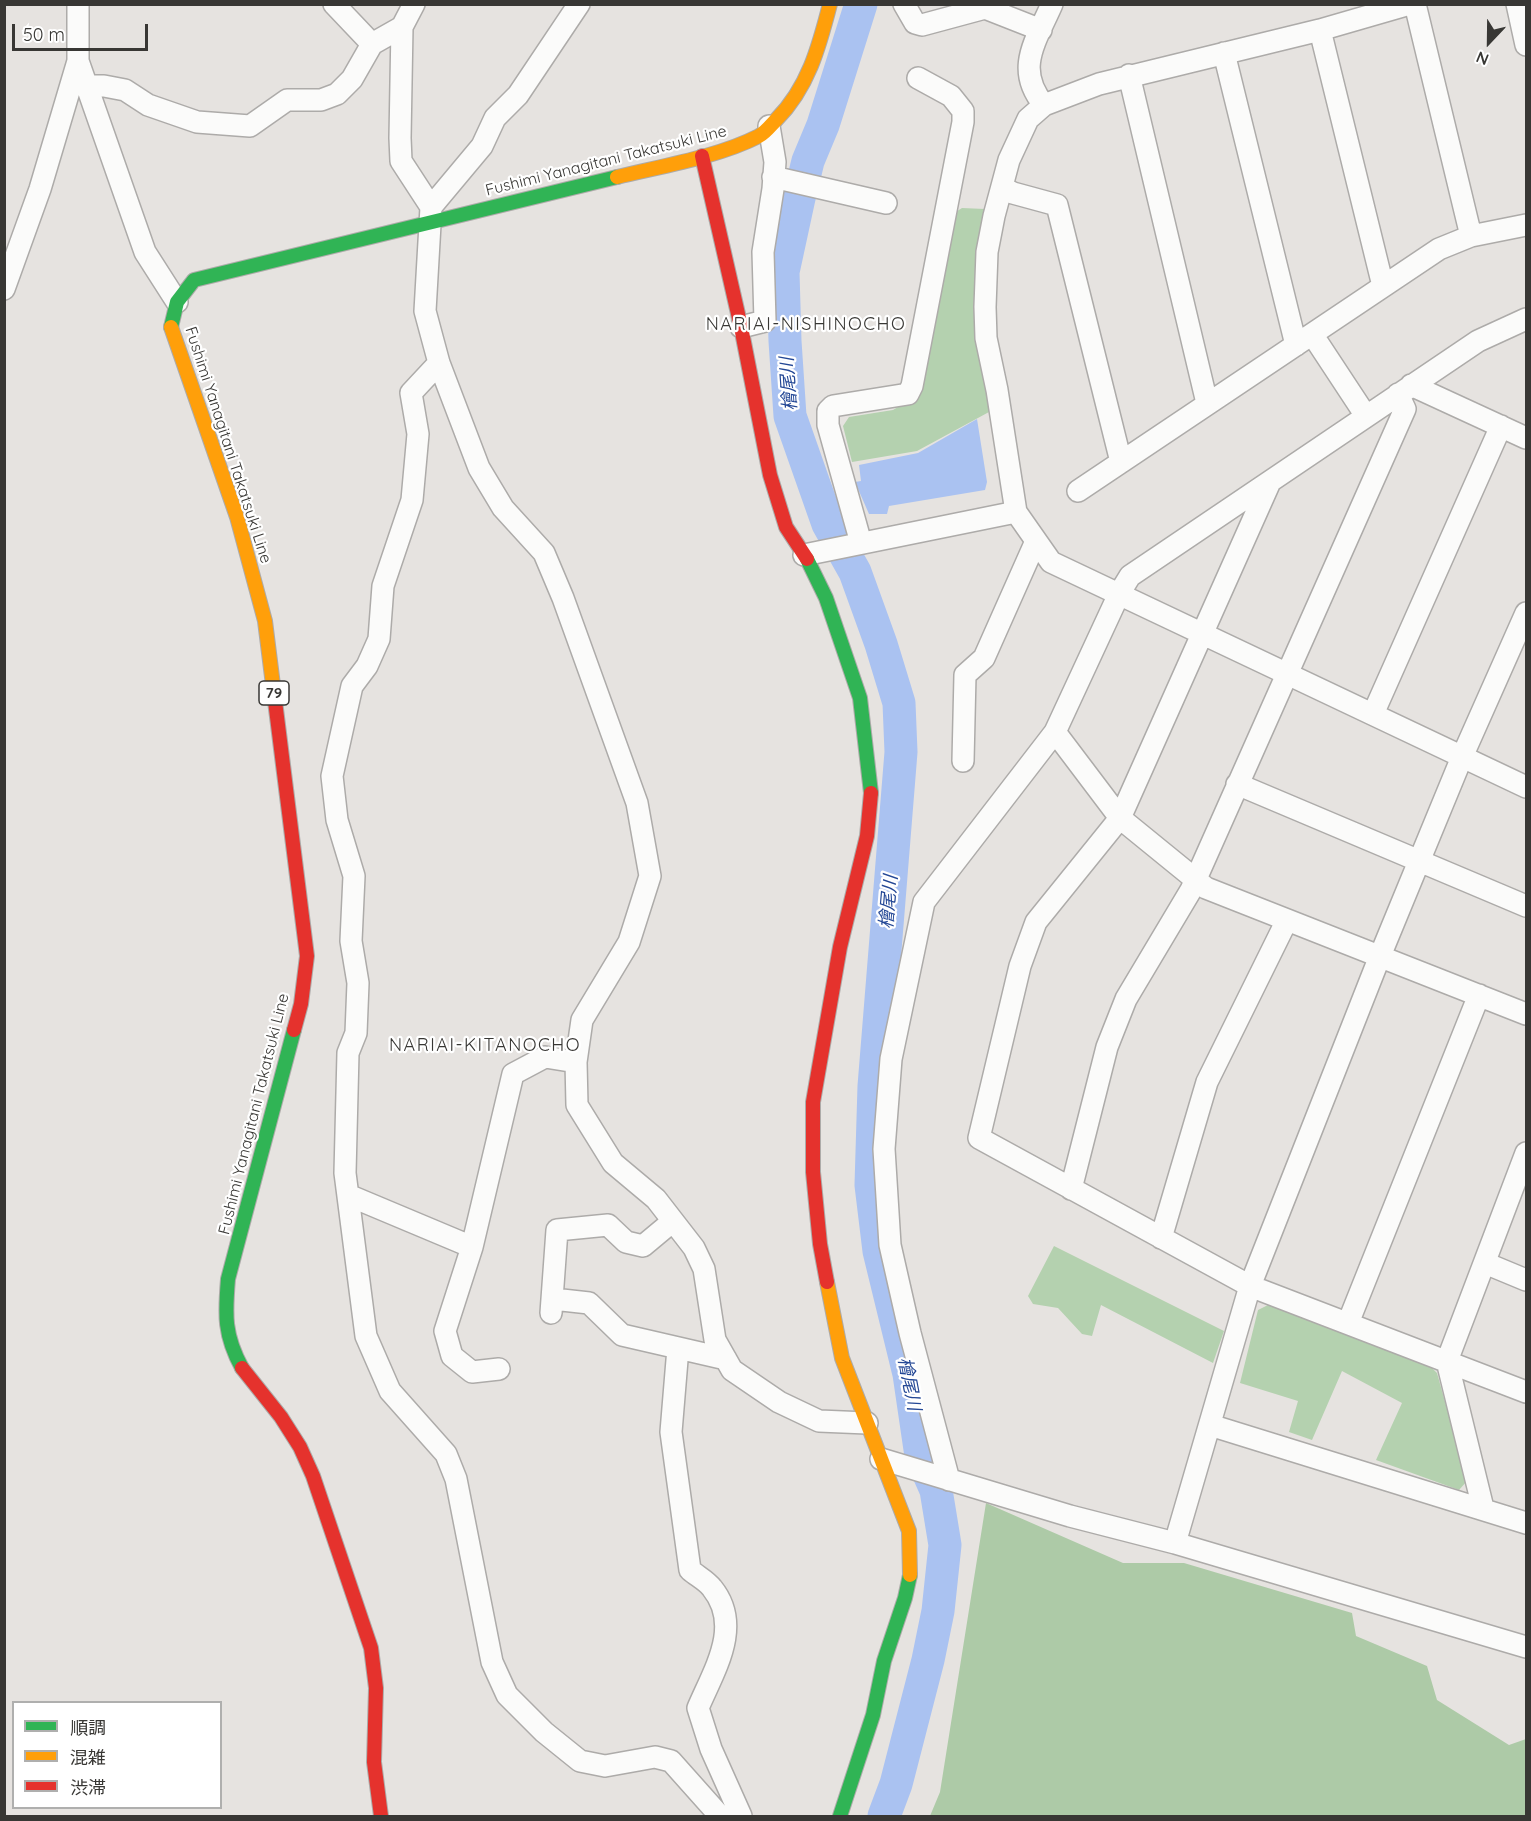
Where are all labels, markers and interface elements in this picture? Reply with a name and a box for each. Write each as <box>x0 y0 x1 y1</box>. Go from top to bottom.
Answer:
scale bar <box>15 12 152 50</box>
north arrow <box>1459 12 1519 72</box>
text: 50 m <box>23 23 65 46</box>
text: N <box>1473 47 1491 70</box>
street label: Fushimi Yanagitani Takatsuki Line <box>483 122 729 200</box>
district label: NARIAI-NISHINOCHO <box>706 314 906 336</box>
street label: Fushimi Yanagitani Takatsuki Line <box>181 324 275 566</box>
water label: 檜尾川 <box>776 356 802 412</box>
road number: 79 <box>259 681 289 705</box>
water label: 檜尾川 <box>876 874 902 930</box>
street label: Fushimi Yanagitani Takatsuki Line <box>215 991 293 1237</box>
district label: NARIAI-KITANOCHO <box>389 1035 581 1057</box>
water label: 檜尾川 <box>893 1355 925 1413</box>
legend <box>12 1701 222 1809</box>
text: 順調 <box>70 1716 106 1739</box>
text: 混雑 <box>70 1746 106 1769</box>
text: 渋滞 <box>70 1776 106 1799</box>

